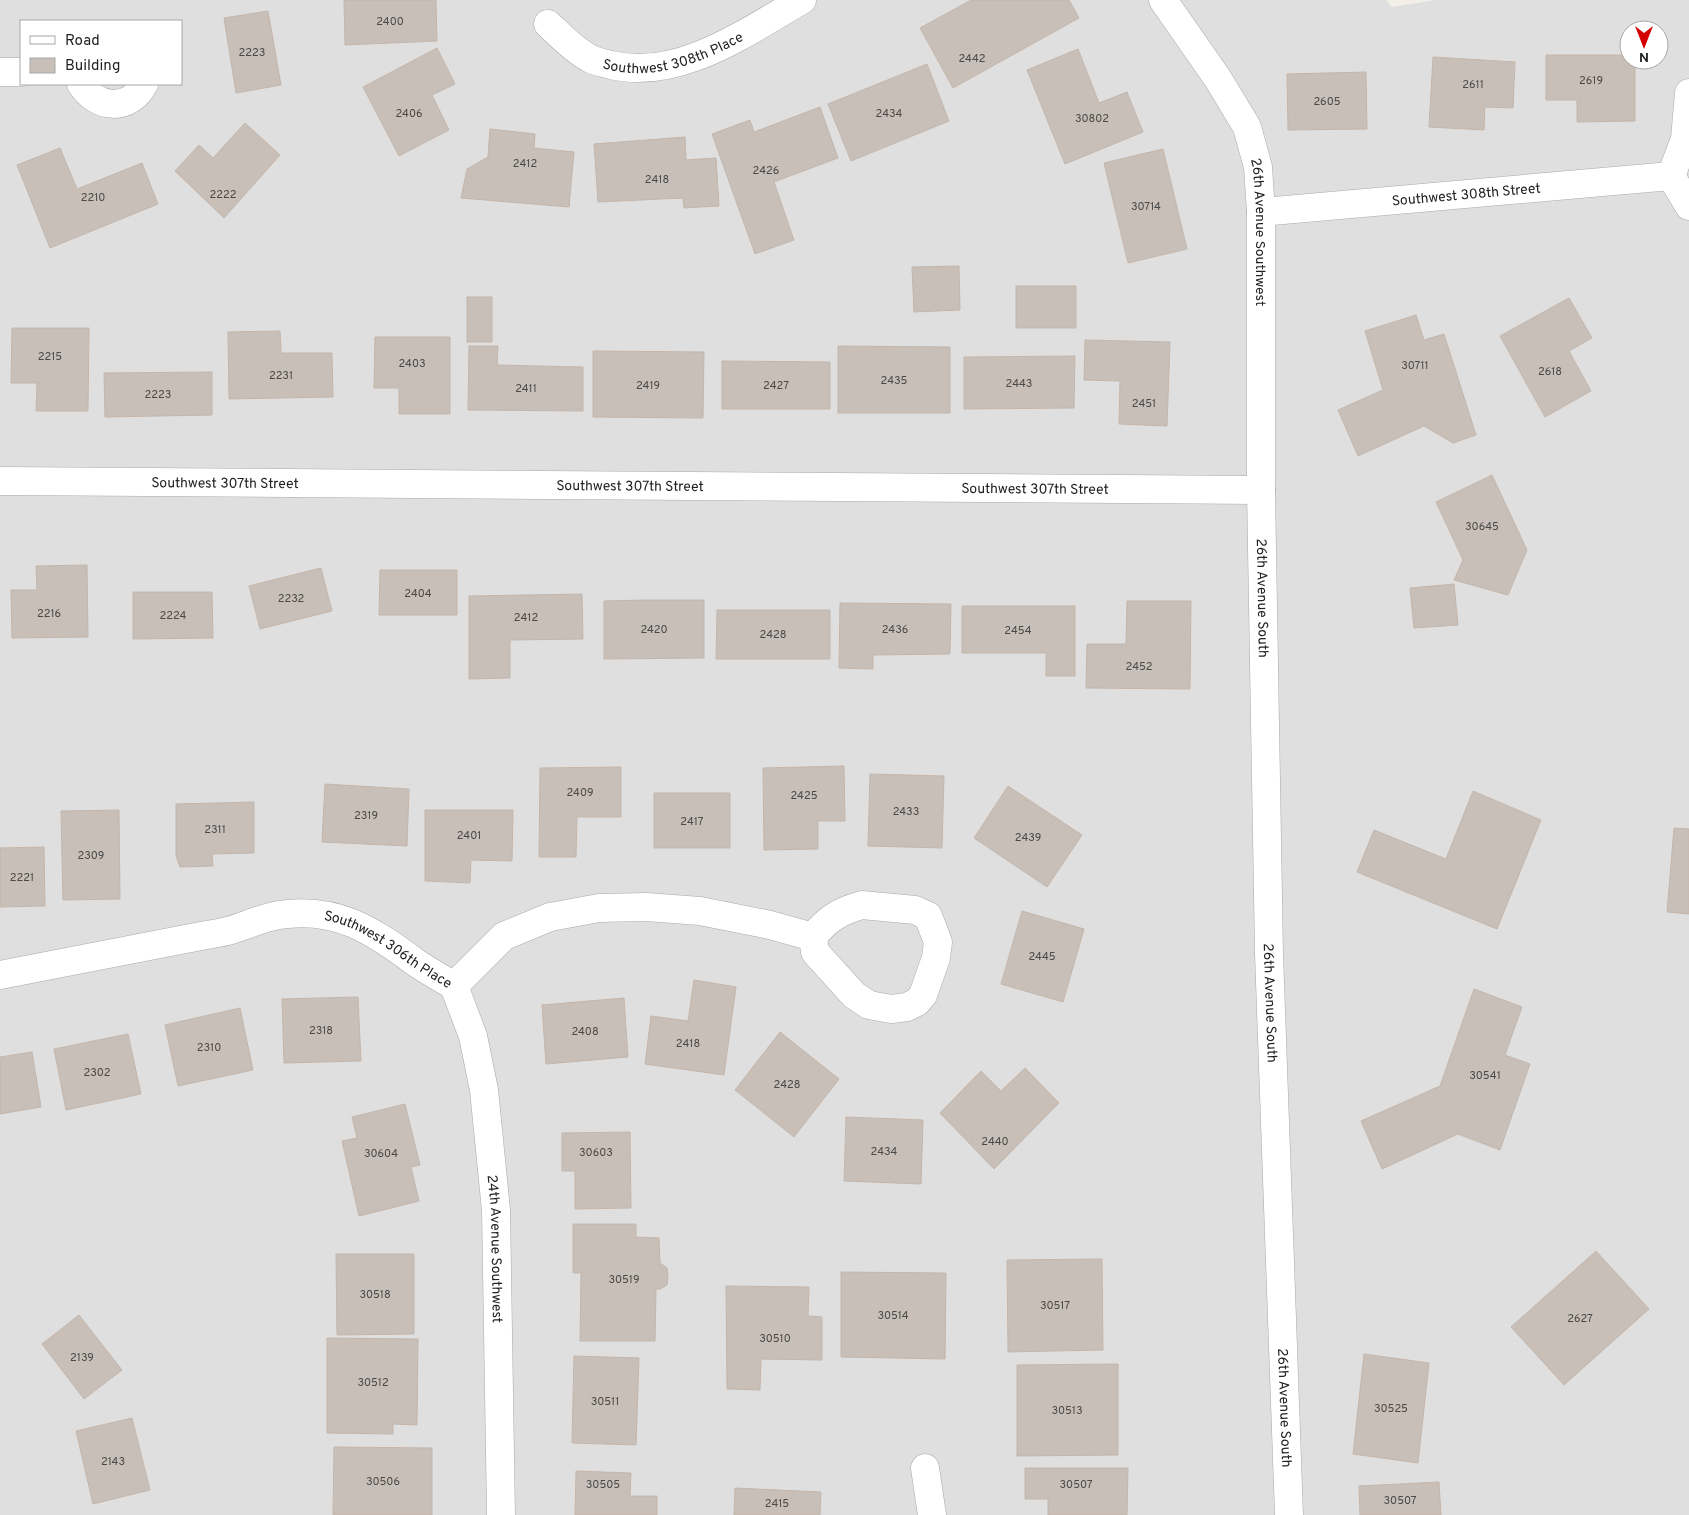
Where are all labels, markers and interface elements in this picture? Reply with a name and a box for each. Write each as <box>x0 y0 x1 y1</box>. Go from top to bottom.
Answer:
house number: 2400 <box>376 15 404 29</box>
legend <box>20 20 182 85</box>
north arrow <box>1619 20 1669 70</box>
street label: Southwest 308th Place <box>601 29 746 78</box>
text: Road <box>65 32 100 51</box>
house number: 2223 <box>239 46 265 60</box>
text: N <box>1639 48 1649 65</box>
house number: 2442 <box>958 52 986 66</box>
text: Building <box>65 57 120 76</box>
house number: 2619 <box>1579 74 1603 88</box>
house number: 2611 <box>1462 78 1484 92</box>
house number: 2605 <box>1313 95 1341 109</box>
house number: 2406 <box>395 107 423 121</box>
house number: 2434 <box>876 107 903 121</box>
house number: 30802 <box>1075 112 1109 126</box>
street label: 26th Avenue Southwest <box>1246 156 1268 306</box>
house number: 2412 <box>513 157 537 171</box>
house number: 2426 <box>753 164 779 178</box>
house number: 2418 <box>645 173 669 187</box>
street label: Southwest 308th Street <box>1391 180 1541 210</box>
house number: 2222 <box>210 188 236 202</box>
house number: 2210 <box>81 191 105 205</box>
house number: 30714 <box>1131 200 1161 214</box>
house number: 2215 <box>38 350 62 364</box>
house number: 2403 <box>398 357 426 371</box>
house number: 30711 <box>1401 359 1429 373</box>
house number: 2618 <box>1538 365 1562 379</box>
house number: 2231 <box>269 369 293 383</box>
house number: 2435 <box>881 374 908 388</box>
house number: 2443 <box>1006 377 1032 391</box>
house number: 2419 <box>636 379 660 393</box>
house number: 2427 <box>763 379 789 393</box>
house number: 2411 <box>515 382 537 396</box>
house number: 2223 <box>145 388 171 402</box>
house number: 2451 <box>1132 397 1156 411</box>
street label: Southwest 307th Street <box>151 475 299 493</box>
street label: Southwest 307th Street <box>556 478 704 496</box>
street label: Southwest 307th Street <box>961 481 1109 499</box>
house number: 30645 <box>1465 520 1499 534</box>
street label: 26th Avenue South <box>1252 538 1271 658</box>
house number: 2404 <box>404 587 432 601</box>
house number: 2232 <box>278 592 304 606</box>
house number: 2216 <box>37 607 61 621</box>
house number: 2224 <box>160 609 187 623</box>
house number: 2412 <box>514 611 538 625</box>
house number: 2420 <box>640 623 668 637</box>
house number: 2436 <box>882 623 908 637</box>
house number: 2454 <box>1004 624 1032 638</box>
house number: 2428 <box>760 628 786 642</box>
house number: 2452 <box>1126 660 1152 674</box>
house number: 2409 <box>566 786 594 800</box>
house number: 2425 <box>790 789 818 803</box>
house number: 2433 <box>893 805 919 819</box>
house number: 2319 <box>354 809 378 823</box>
house number: 2417 <box>680 815 704 829</box>
house number: 2311 <box>204 823 226 837</box>
house number: 2401 <box>457 829 481 843</box>
house number: 2439 <box>1015 831 1041 845</box>
house number: 2309 <box>78 849 104 863</box>
house number: 2221 <box>10 871 34 885</box>
street label: Southwest 306th Place <box>322 908 455 993</box>
street label: 26th Avenue South <box>1259 943 1280 1063</box>
house number: 2445 <box>1028 950 1056 964</box>
house number: 2318 <box>309 1024 333 1038</box>
house number: 2408 <box>571 1025 599 1039</box>
house number: 2418 <box>676 1037 700 1051</box>
house number: 2310 <box>197 1041 221 1055</box>
house number: 2302 <box>83 1066 111 1080</box>
house number: 30541 <box>1469 1069 1501 1083</box>
house number: 2428 <box>774 1078 800 1092</box>
house number: 2440 <box>981 1135 1009 1149</box>
house number: 2434 <box>871 1145 898 1159</box>
house number: 30603 <box>579 1146 613 1160</box>
house number: 30604 <box>364 1147 398 1161</box>
street label: 24th Avenue Southwest <box>483 1174 505 1323</box>
house number: 30519 <box>608 1273 640 1287</box>
house number: 30518 <box>359 1288 391 1302</box>
house number: 30517 <box>1040 1299 1070 1313</box>
house number: 30514 <box>877 1309 909 1323</box>
house number: 2627 <box>1567 1312 1593 1326</box>
house number: 30510 <box>759 1332 791 1346</box>
street label: 26th Avenue South <box>1273 1348 1294 1468</box>
house number: 2139 <box>70 1351 94 1365</box>
house number: 30512 <box>357 1376 389 1390</box>
house number: 30511 <box>591 1395 619 1409</box>
house number: 30525 <box>1374 1402 1408 1416</box>
house number: 30513 <box>1051 1404 1083 1418</box>
house number: 2143 <box>101 1455 125 1469</box>
house number: 30506 <box>366 1475 400 1489</box>
house number: 30505 <box>586 1478 620 1492</box>
house number: 30507 <box>1060 1478 1093 1492</box>
house number: 30507 <box>1384 1494 1417 1508</box>
house number: 2415 <box>765 1497 789 1511</box>

